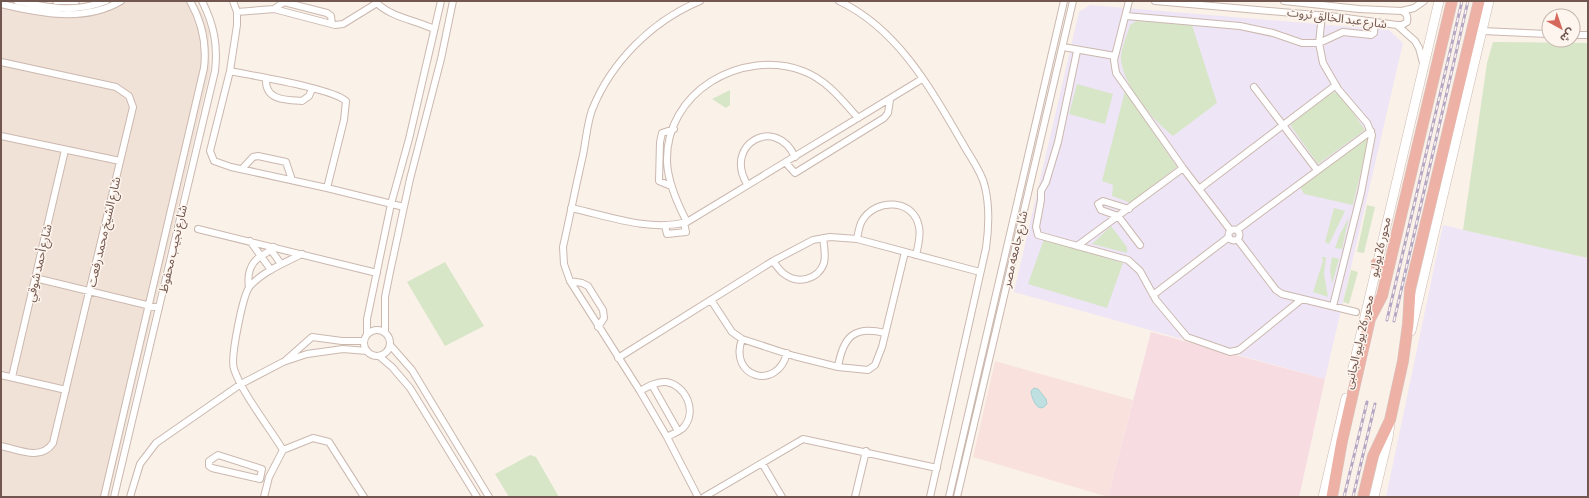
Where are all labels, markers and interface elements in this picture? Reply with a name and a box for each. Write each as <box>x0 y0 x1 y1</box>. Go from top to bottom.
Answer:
street label: شارع عبد الخالق ثروت <box>1286 5 1388 33</box>
north arrow <box>1541 8 1581 48</box>
text: ش <box>1557 25 1577 45</box>
street label: شارع الشيخ محمد رفعت <box>84 175 125 289</box>
street label: شارع نجيب محفوظ <box>156 204 192 295</box>
street label: شارع جامعه مصر <box>999 209 1033 290</box>
street label: محور 26 يوليو <box>1366 216 1394 278</box>
street label: شارع أحمد شوقي <box>23 223 57 304</box>
street label: محور 26 يوليو الجانبى <box>1341 294 1377 390</box>

